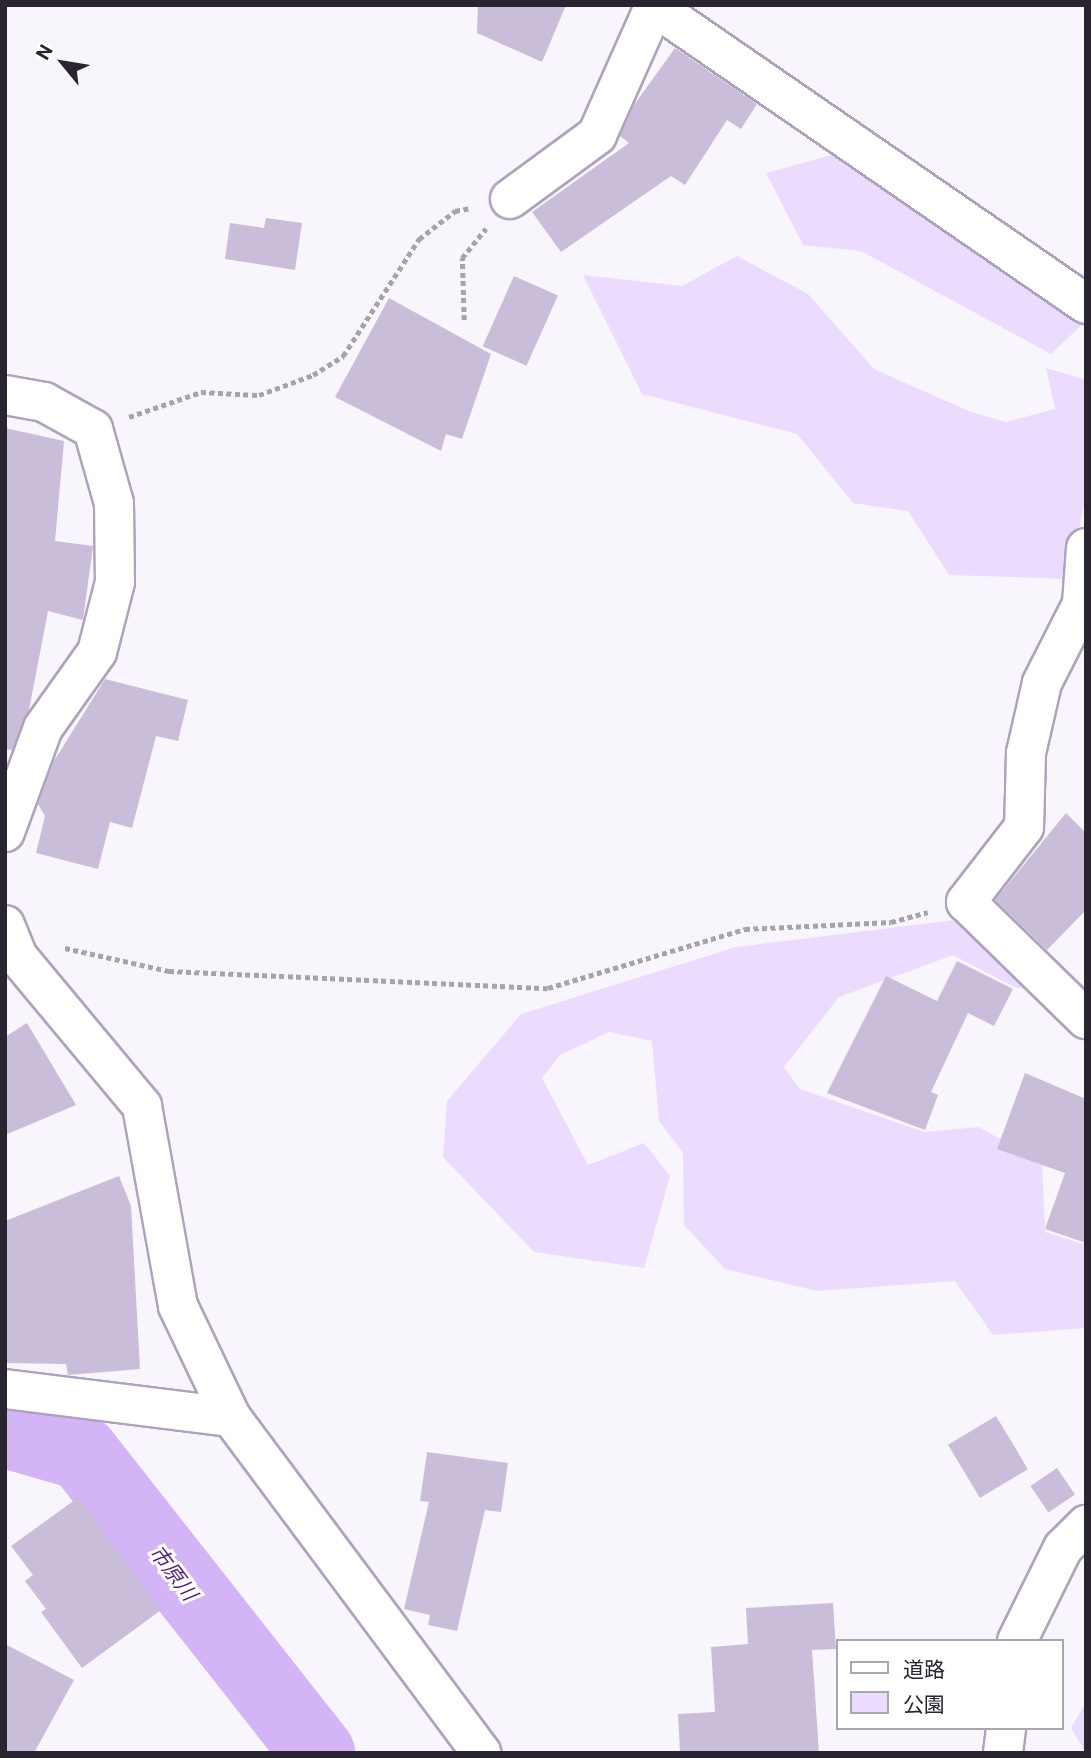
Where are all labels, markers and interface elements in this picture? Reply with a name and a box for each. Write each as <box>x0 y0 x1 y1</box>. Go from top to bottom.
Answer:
north arrow <box>28 28 98 98</box>
text: N <box>31 41 58 64</box>
water label: 市原川 <box>144 1540 202 1606</box>
legend <box>836 1639 1063 1730</box>
text: 道路 <box>903 1658 945 1682</box>
text: 公園 <box>903 1693 945 1717</box>

